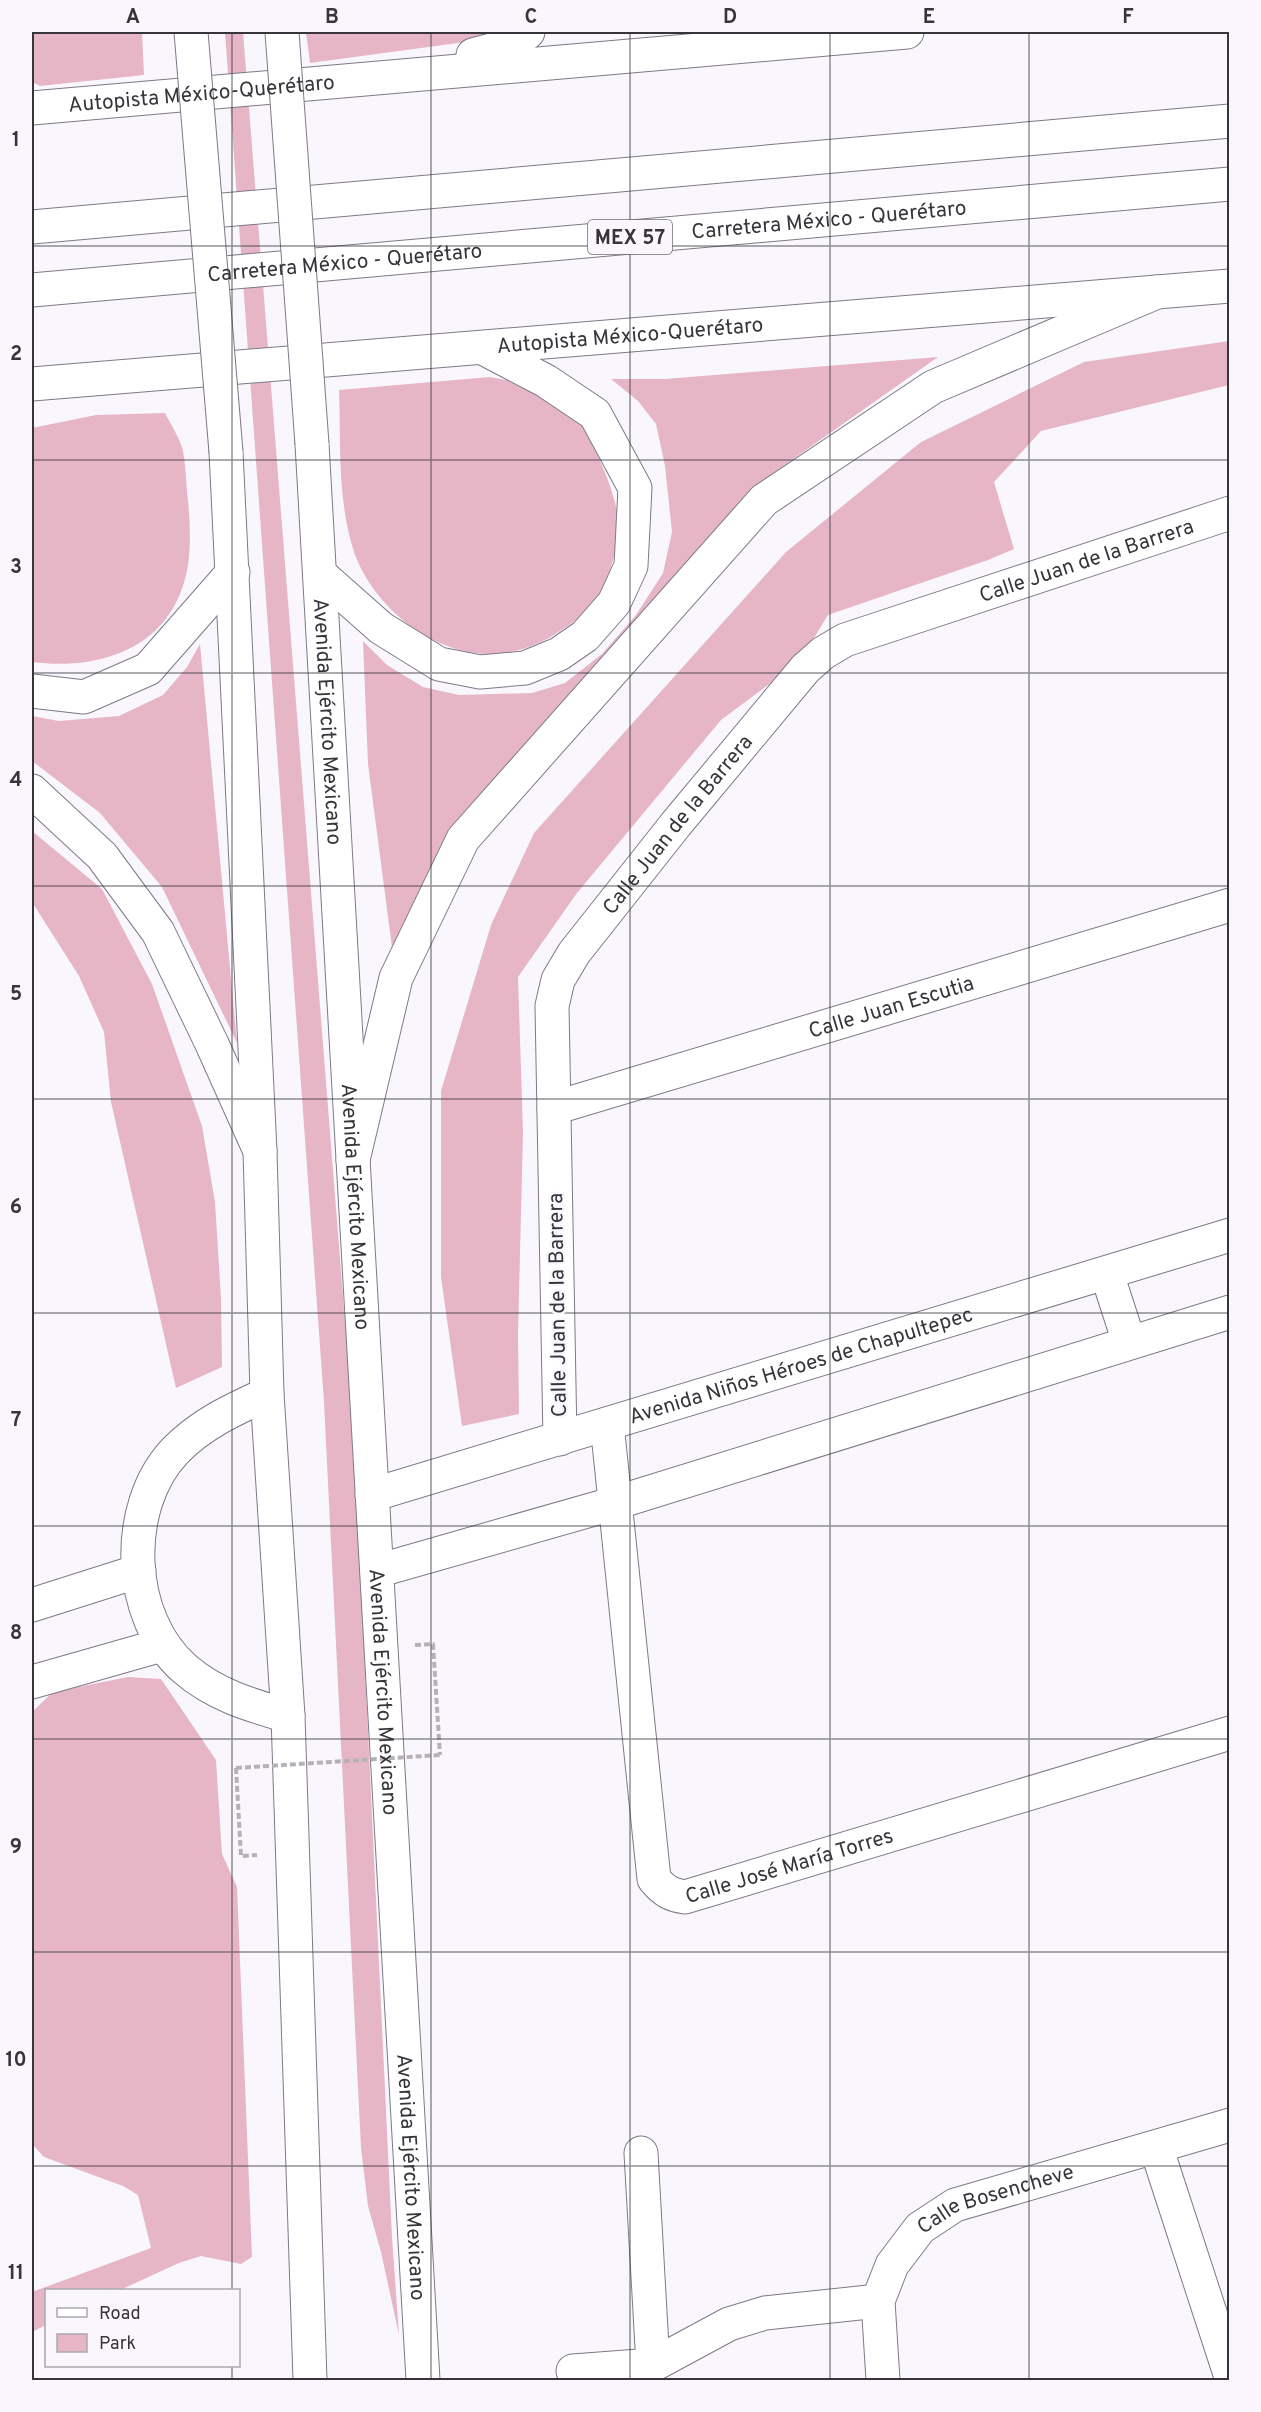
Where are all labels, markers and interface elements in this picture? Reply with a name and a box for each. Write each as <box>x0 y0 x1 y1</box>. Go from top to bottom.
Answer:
text: A <box>126 5 140 31</box>
text: B <box>325 5 339 31</box>
text: C <box>525 5 537 31</box>
text: D <box>723 5 737 31</box>
text: E <box>923 5 935 31</box>
text: F <box>1122 5 1134 31</box>
street label: Autopista México-Querétaro <box>67 70 336 120</box>
text: 1 <box>12 128 20 154</box>
street label: Carretera México - Querétaro <box>690 195 968 247</box>
road number: MEX 57 <box>588 220 672 254</box>
street label: Carretera México - Querétaro <box>206 238 483 289</box>
street label: Autopista México-Querétaro <box>496 312 764 361</box>
text: 2 <box>10 342 22 368</box>
street label: Calle Juan de la Barrera <box>976 514 1198 610</box>
text: 3 <box>10 555 22 581</box>
street label: Avenida Ejército Mexicano <box>306 597 347 846</box>
street label: Calle Juan de la Barrera <box>597 730 760 921</box>
text: 4 <box>10 768 22 794</box>
street label: Calle Juan Escutia <box>806 971 978 1046</box>
text: 5 <box>10 982 22 1008</box>
street label: Avenida Ejército Mexicano <box>334 1083 375 1331</box>
street label: Calle Juan de la Barrera <box>543 1193 574 1417</box>
text: 6 <box>10 1195 22 1221</box>
street label: Avenida Niños Héroes de Chapultepec <box>626 1302 976 1431</box>
text: 7 <box>11 1408 21 1434</box>
street label: Avenida Ejército Mexicano <box>362 1568 403 1816</box>
text: 8 <box>10 1621 22 1647</box>
street label: Calle José María Torres <box>682 1823 897 1911</box>
text: 9 <box>10 1835 22 1861</box>
text: 10 <box>5 2048 27 2074</box>
street label: Avenida Ejército Mexicano <box>389 2053 430 2301</box>
street label: Calle Bosencheve <box>912 2159 1077 2241</box>
text: 11 <box>8 2261 24 2287</box>
legend <box>45 2289 240 2367</box>
text: Road <box>99 2303 141 2326</box>
text: Park <box>99 2333 136 2356</box>

